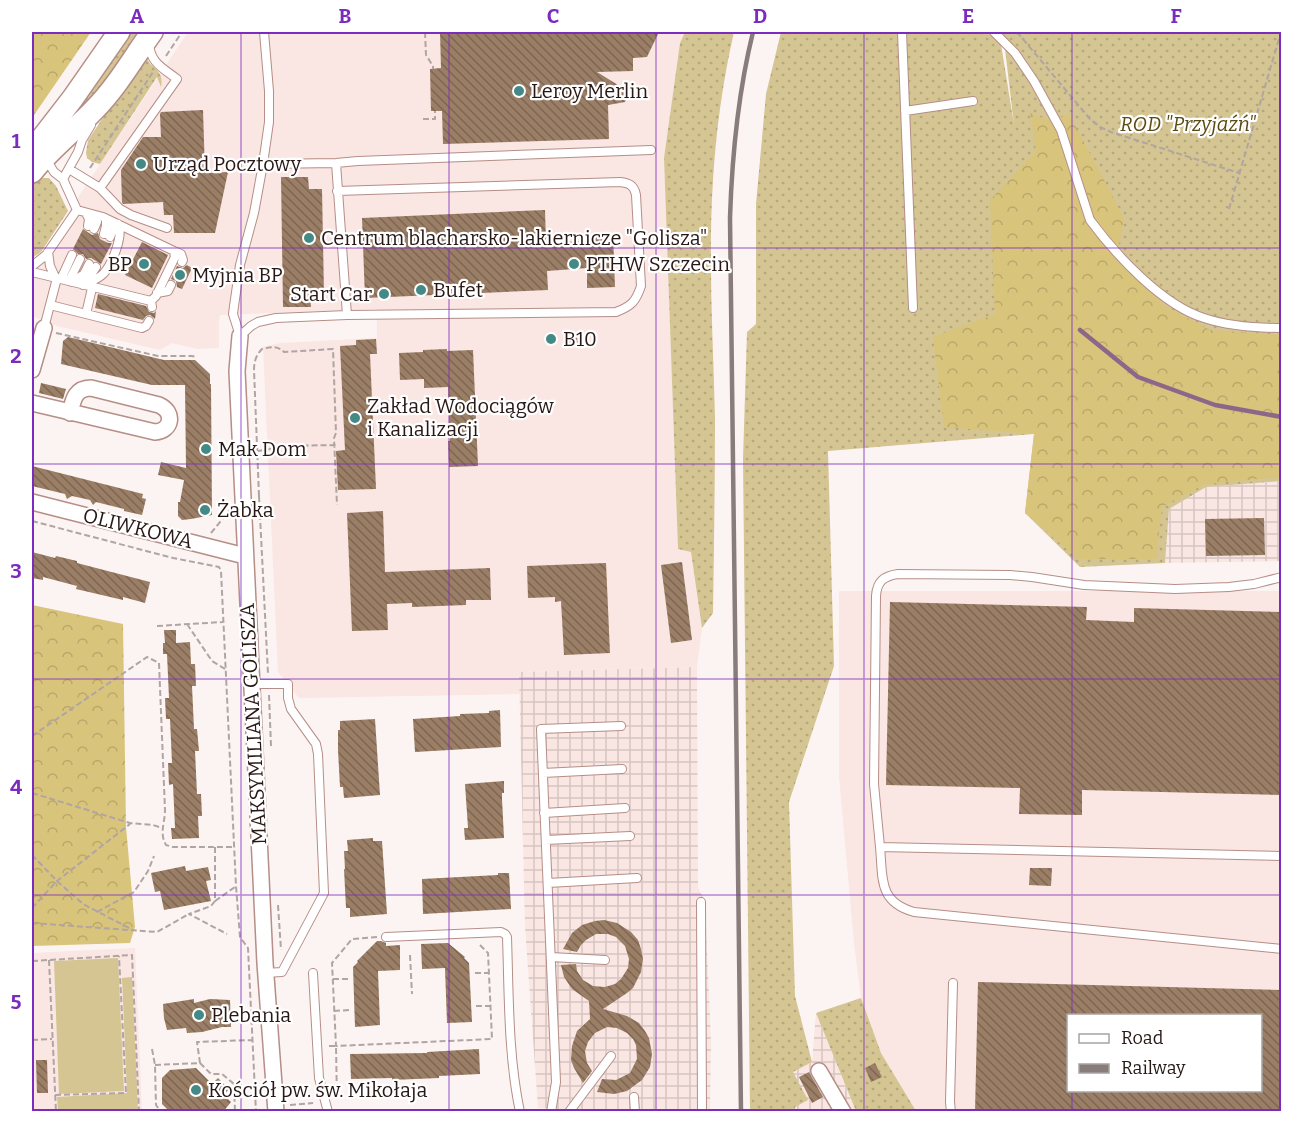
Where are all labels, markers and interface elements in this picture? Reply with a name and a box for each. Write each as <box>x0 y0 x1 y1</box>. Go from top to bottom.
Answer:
text: A <box>130 4 145 28</box>
text: B <box>339 4 352 28</box>
text: C <box>547 4 559 28</box>
text: D <box>753 4 767 28</box>
text: E <box>962 4 974 28</box>
text: F <box>1170 4 1182 28</box>
place label: Leroy Merlin <box>531 79 648 103</box>
marker: Leroy Merlin <box>512 84 526 98</box>
park label: ROD "Przyjaźń" <box>1120 112 1257 137</box>
text: 1 <box>12 129 21 153</box>
place label: Urząd Pocztowy <box>153 152 302 176</box>
marker: Urząd Pocztowy <box>134 157 148 171</box>
place label: Centrum blacharsko-lakiernicze "Golisza" <box>321 226 707 250</box>
marker: Centrum blacharsko-lakiernicze "Golisza" <box>302 231 316 245</box>
place label: BP <box>108 252 132 276</box>
place label: PTHW Szczecin <box>586 252 730 276</box>
marker: BP <box>137 257 151 271</box>
marker: PTHW Szczecin <box>567 257 581 271</box>
place label: Myjnia BP <box>192 263 283 288</box>
marker: Myjnia BP <box>173 268 187 282</box>
place label: Bufet <box>433 278 483 302</box>
place label: Start Car <box>290 282 372 306</box>
marker: Bufet <box>414 283 428 297</box>
marker: Start Car <box>377 287 391 301</box>
place label: B10 <box>563 327 597 351</box>
marker: B10 <box>544 332 558 346</box>
text: 2 <box>10 344 22 368</box>
place label: Zakład Wodociągów i Kanalizacji <box>367 394 555 442</box>
marker: Zakład Wodociągów i Kanalizacji <box>348 411 362 425</box>
place label: Mak Dom <box>218 437 307 461</box>
marker: Mak Dom <box>199 442 213 456</box>
place label: Żabka <box>217 498 274 522</box>
street label: OLIWKOWA <box>81 503 196 553</box>
marker: Żabka <box>198 503 212 517</box>
text: 3 <box>10 559 22 583</box>
street label: MAKSYMILIANA GOLISZA <box>235 602 271 845</box>
text: 4 <box>10 775 22 799</box>
text: 5 <box>11 990 22 1014</box>
place label: Plebania <box>211 1003 291 1027</box>
marker: Plebania <box>192 1008 206 1022</box>
legend <box>1067 1014 1262 1092</box>
text: Road <box>1121 1027 1164 1049</box>
text: Railway <box>1121 1057 1186 1079</box>
place label: Kościół pw. św. Mikołaja <box>208 1078 427 1103</box>
marker: Kościół pw. św. Mikołaja <box>189 1083 203 1097</box>

